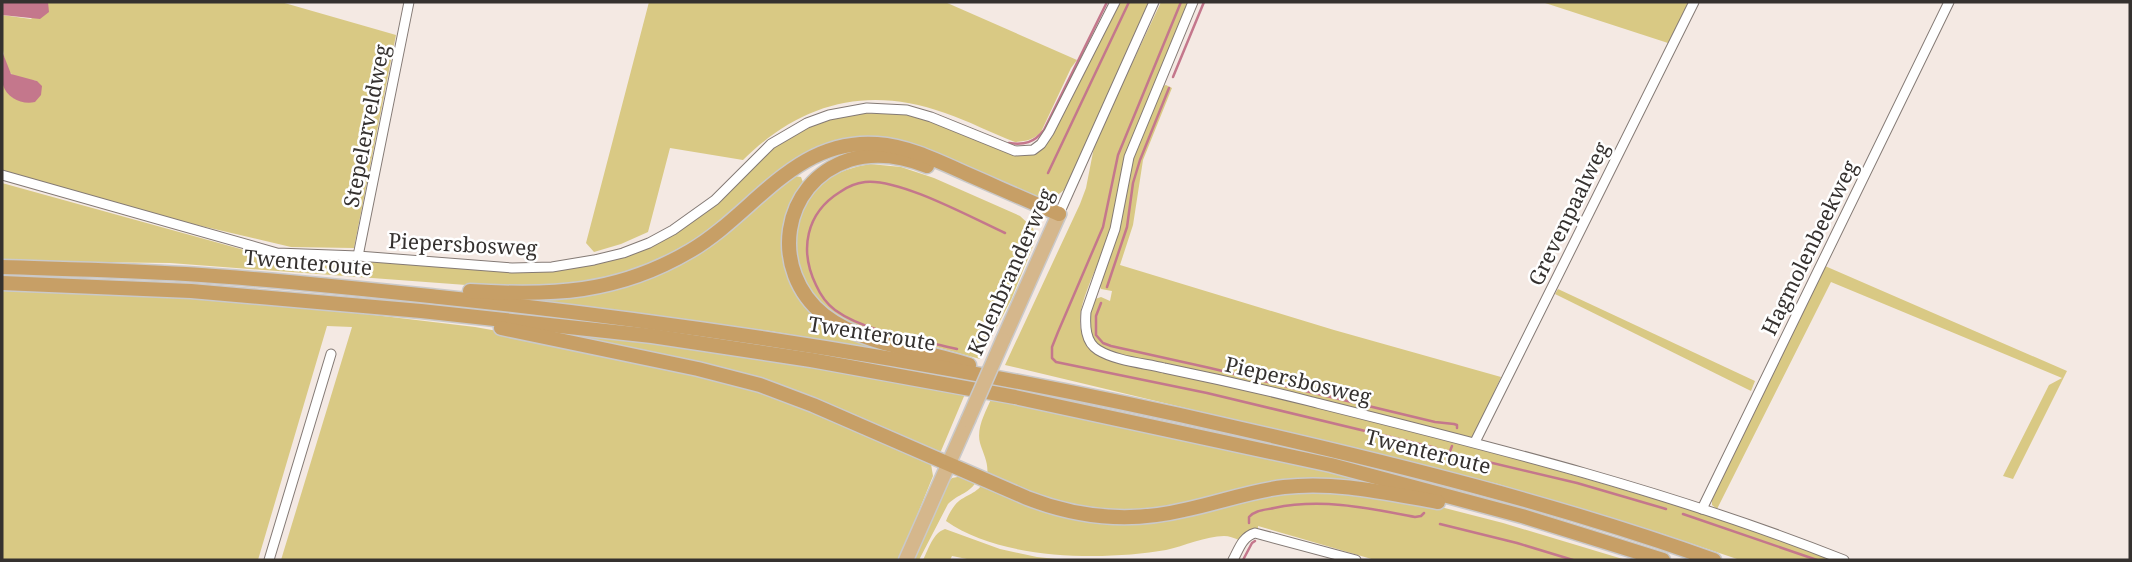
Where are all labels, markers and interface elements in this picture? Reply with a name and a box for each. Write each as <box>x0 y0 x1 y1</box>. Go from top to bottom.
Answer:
street label: Stepelerveldweg <box>337 41 396 210</box>
street label: Grevenpaalweg <box>1521 136 1615 290</box>
street label: Hagmolenbeekweg <box>1755 155 1864 340</box>
street label: Kolenbranderweg <box>961 183 1060 360</box>
street label: Piepersbosweg <box>388 226 539 262</box>
street label: Twenteroute <box>243 242 373 282</box>
street label: Twenteroute <box>807 309 938 357</box>
street label: Piepersbosweg <box>1222 350 1375 411</box>
street label: Twenteroute <box>1363 422 1494 480</box>

